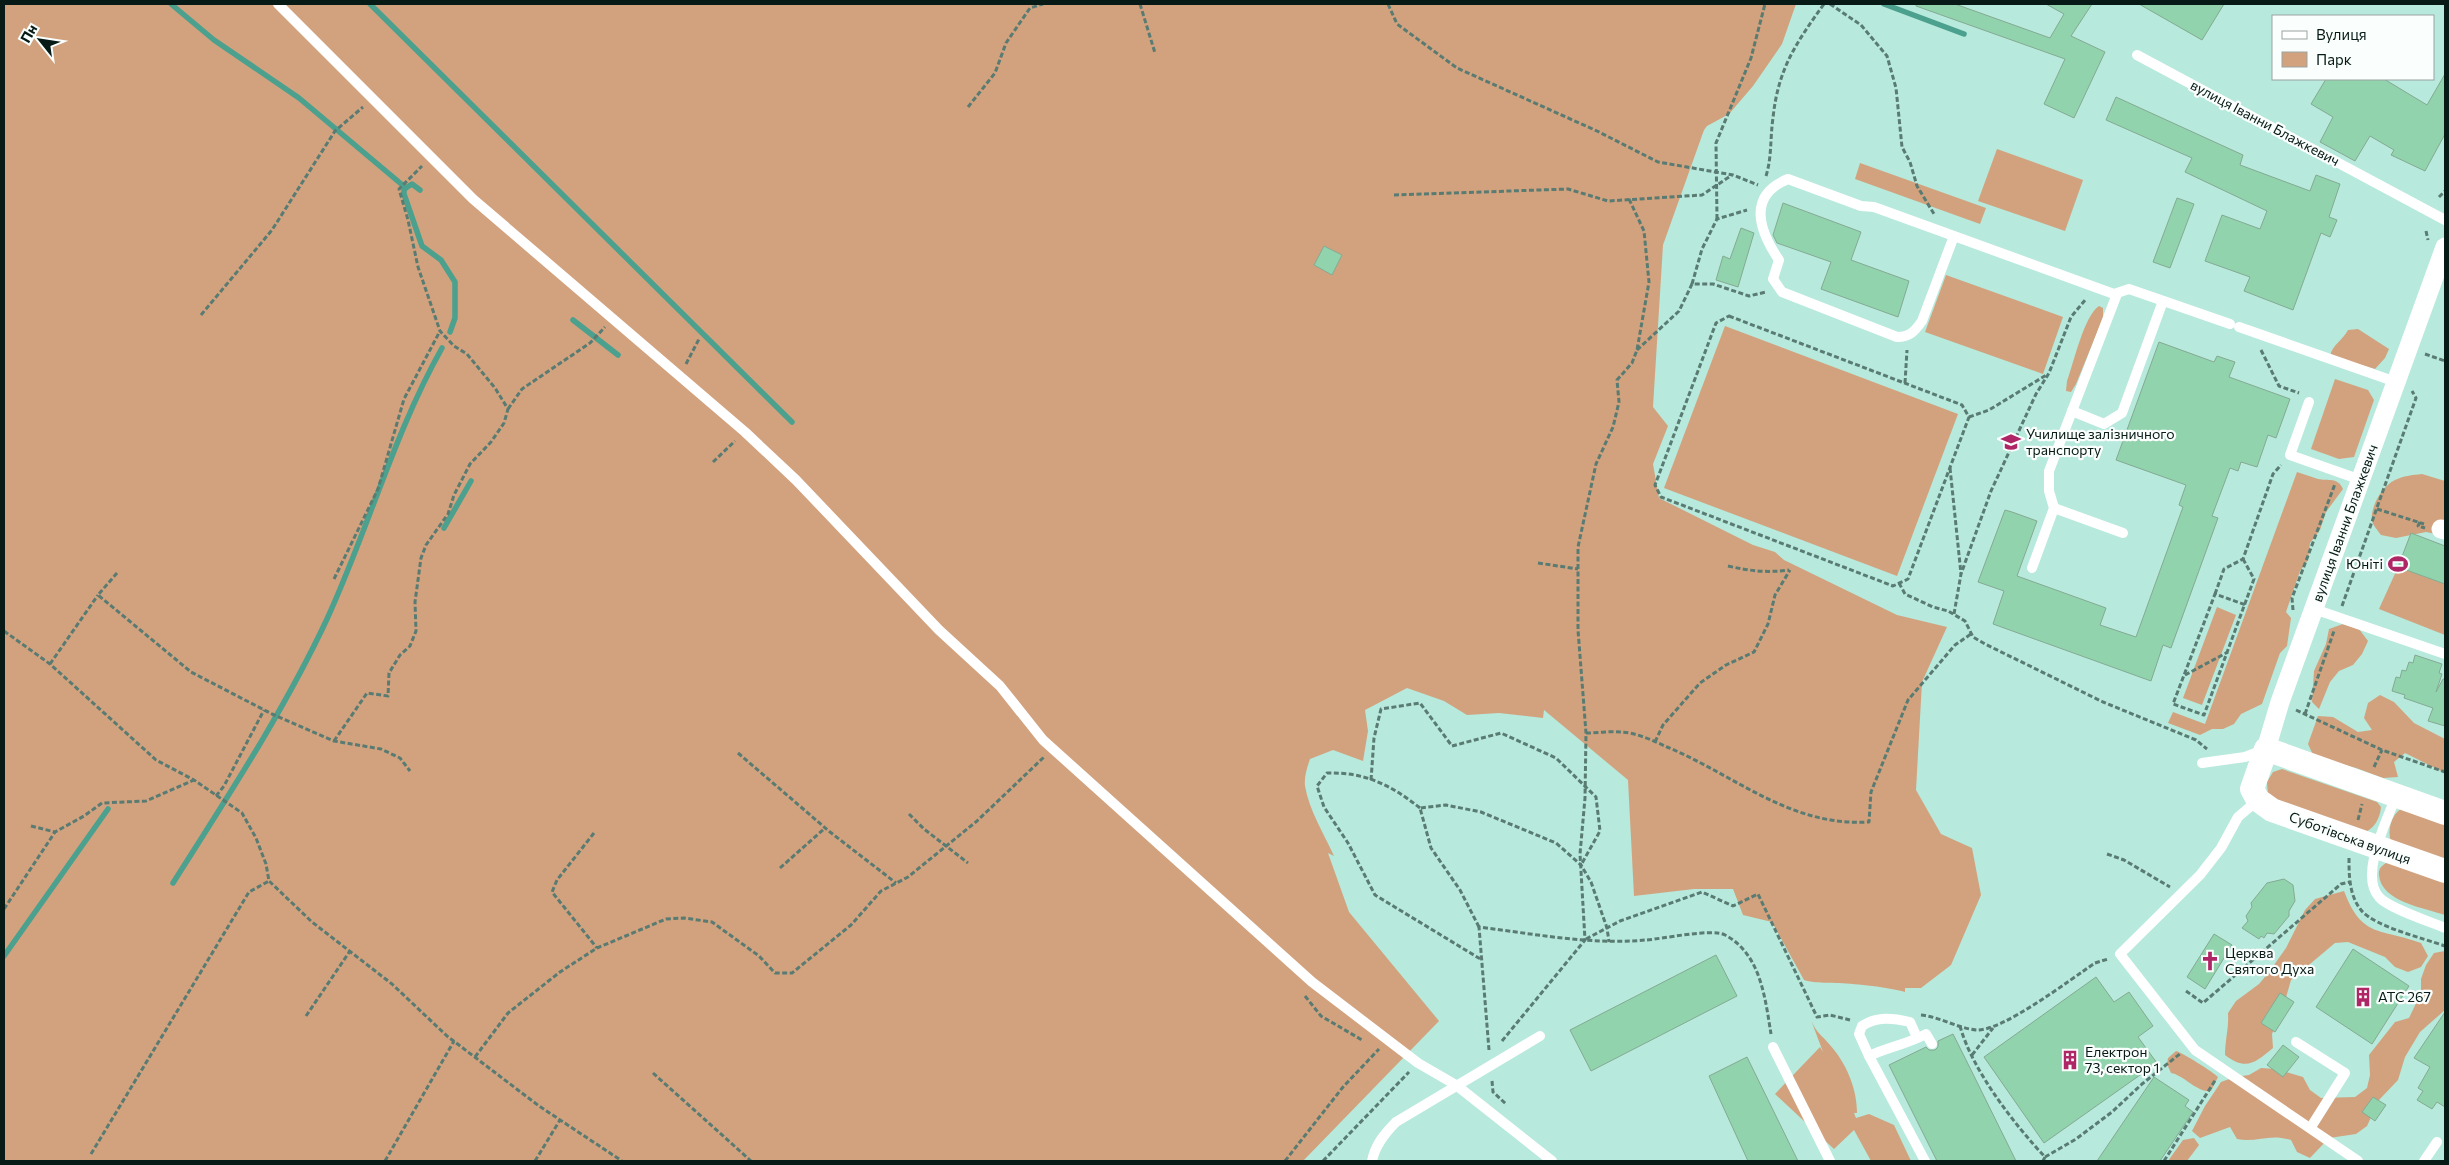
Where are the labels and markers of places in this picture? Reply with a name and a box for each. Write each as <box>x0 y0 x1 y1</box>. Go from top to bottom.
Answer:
place label: Училище залізничного транспорту <box>2026 425 2175 458</box>
school or university icon: Училище залізничного транспорту <box>2000 431 2022 453</box>
sports icon: Юніті <box>2387 553 2409 575</box>
place label: Юніті <box>2346 555 2383 572</box>
place label: Церква Святого Духа <box>2225 944 2314 977</box>
church icon: Церква Святого Духа <box>2199 950 2221 972</box>
building icon: АТС 267 <box>2352 986 2374 1008</box>
place label: АТС 267 <box>2378 988 2431 1005</box>
place label: Електрон 73, сектор 1 <box>2085 1043 2160 1076</box>
building icon: Електрон 73, сектор 1 <box>2059 1049 2081 1071</box>

